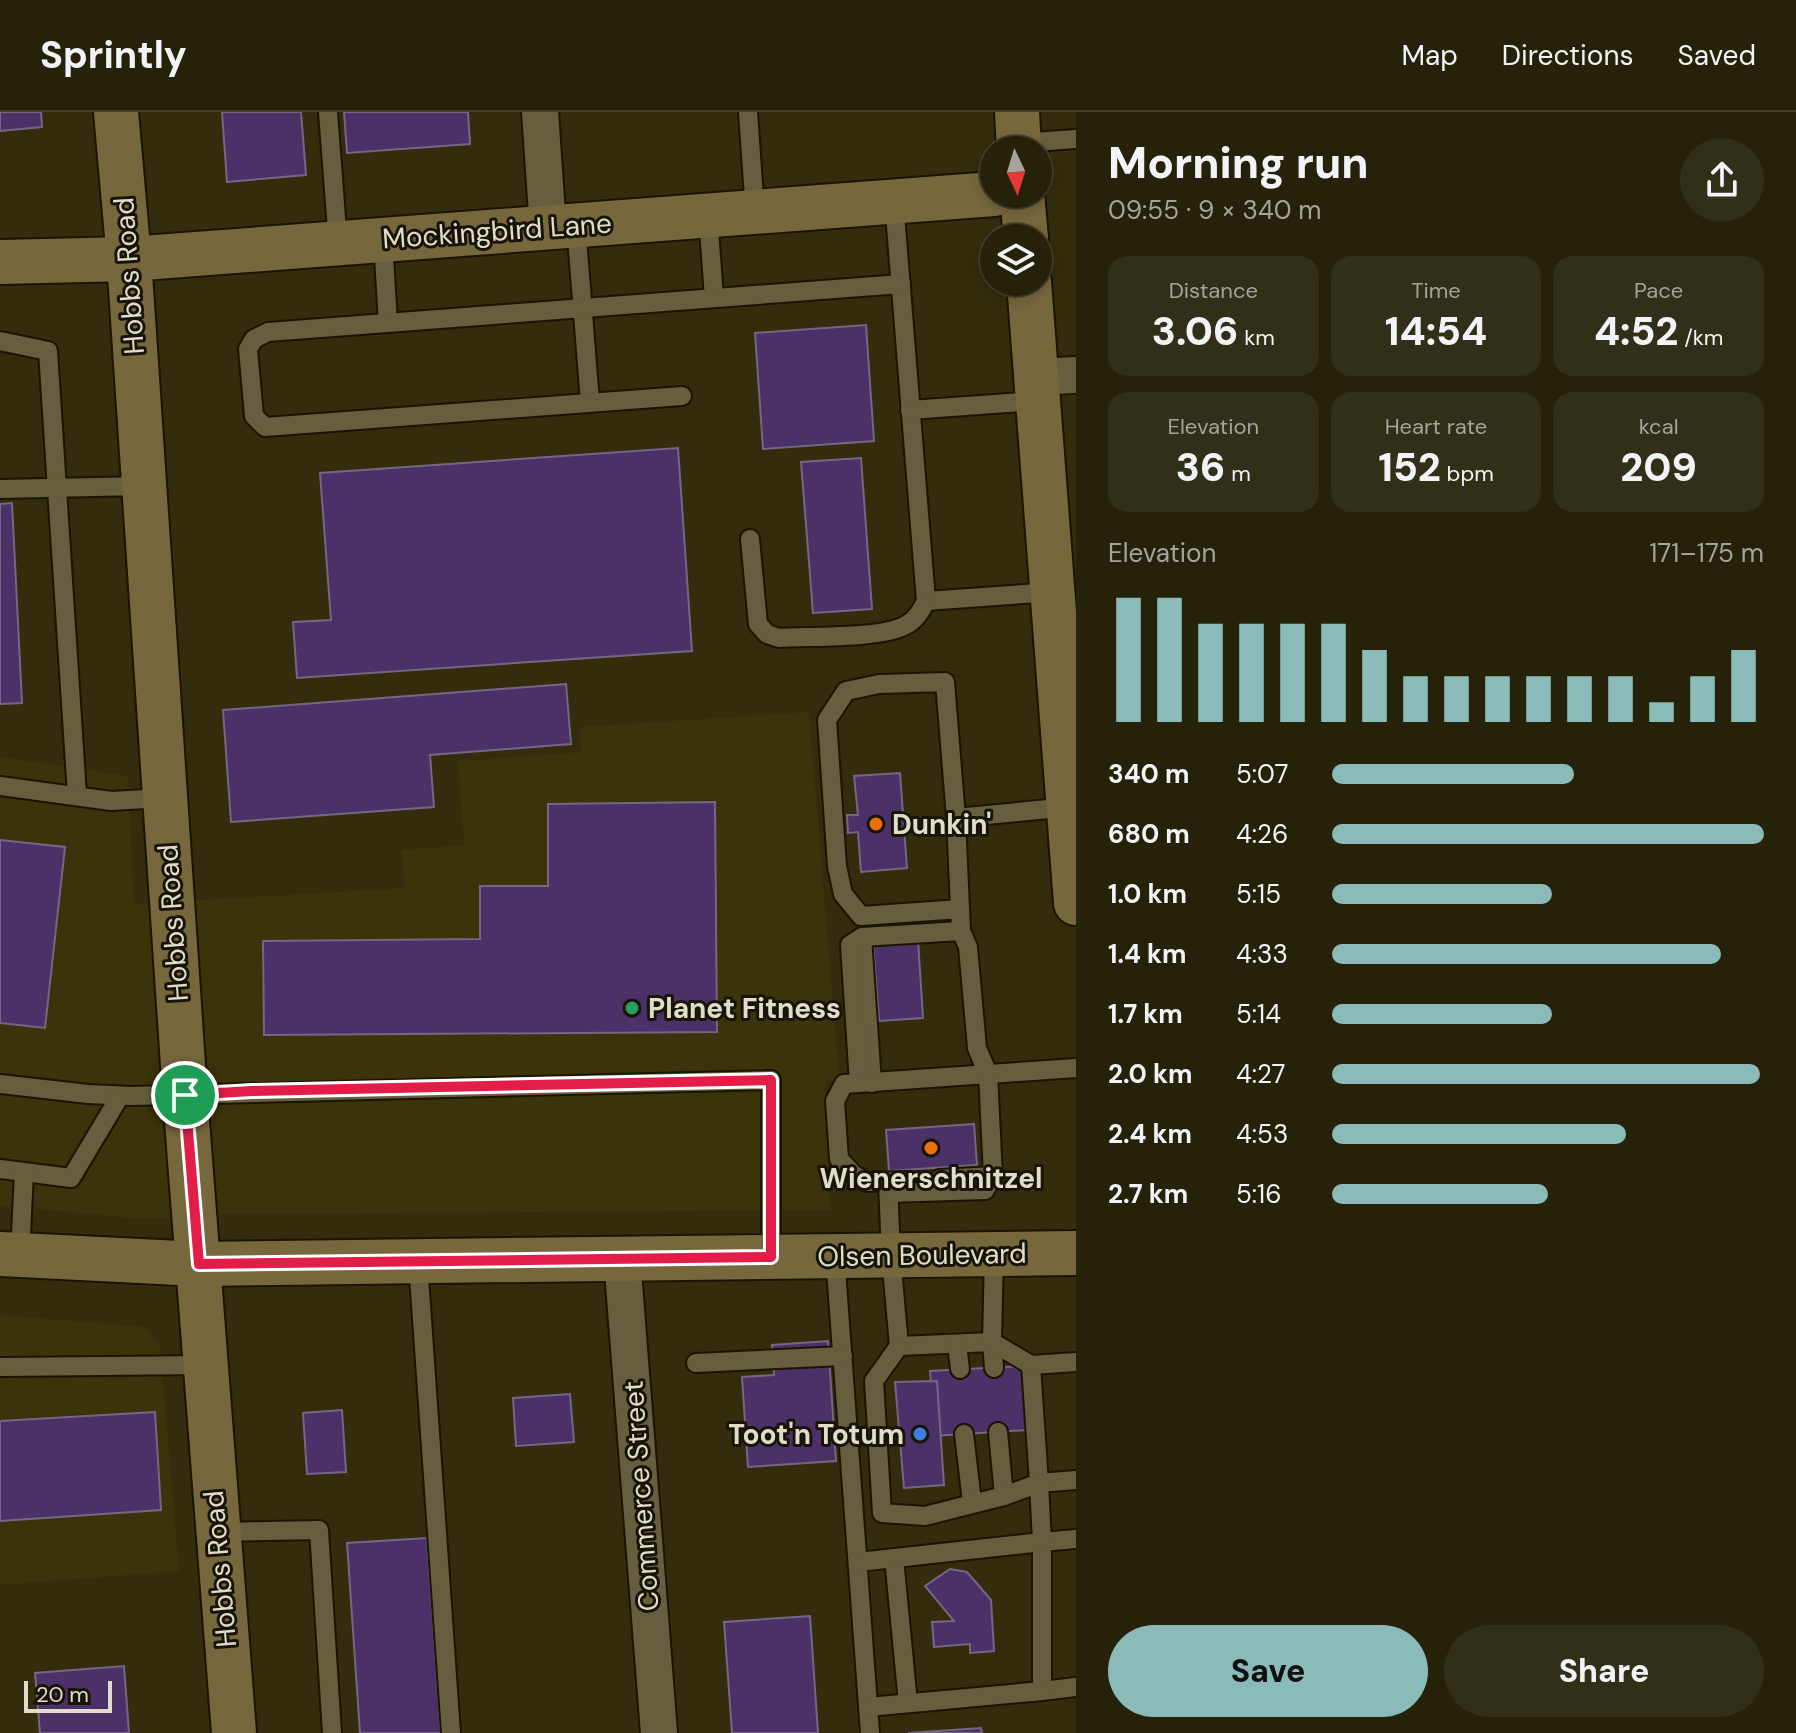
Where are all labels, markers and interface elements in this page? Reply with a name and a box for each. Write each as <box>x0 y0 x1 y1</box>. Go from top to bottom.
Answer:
text: Sprintly <box>40 30 187 80</box>
text: Map <box>1401 37 1458 74</box>
text: Directions <box>1502 37 1634 74</box>
text: Saved <box>1678 37 1756 74</box>
text: Morning run <box>1108 134 1369 192</box>
north arrow <box>980 136 1052 208</box>
map controls <box>980 136 1052 296</box>
button: share <box>1680 138 1764 222</box>
text: 09:55 · 9 × 340 m <box>1108 193 1322 227</box>
street label: Hobbs Road <box>105 196 153 356</box>
street label: Mockingbird Lane <box>381 205 613 257</box>
button: layers <box>980 224 1052 296</box>
text: Distance <box>1169 276 1258 305</box>
text: Time <box>1411 276 1461 305</box>
text: Pace <box>1634 276 1683 305</box>
text: 3.06 <box>1152 305 1238 357</box>
text: 14:54 <box>1385 305 1487 357</box>
text: 4:52 <box>1594 305 1678 357</box>
text: km <box>1238 323 1275 352</box>
text: /km <box>1678 323 1723 352</box>
text: Elevation <box>1167 412 1259 441</box>
text: Heart rate <box>1385 412 1487 441</box>
text: kcal <box>1639 412 1679 441</box>
text: 36 <box>1176 441 1225 493</box>
text: 152 <box>1378 441 1441 493</box>
text: 209 <box>1620 441 1697 493</box>
text: m <box>1225 459 1251 488</box>
text: bpm <box>1441 459 1494 488</box>
text: Elevation <box>1108 536 1216 570</box>
text: 171–175 m <box>1649 536 1764 570</box>
text: 340 m <box>1108 757 1189 791</box>
text: 5:07 <box>1236 757 1288 791</box>
place label: Dunkin' <box>892 806 992 843</box>
marker: Dunkin' <box>867 815 885 833</box>
text: 680 m <box>1108 817 1190 851</box>
text: 4:26 <box>1236 817 1288 851</box>
street label: Hobbs Road <box>149 843 197 1003</box>
text: 1.0 km <box>1108 877 1187 911</box>
text: 5:15 <box>1236 877 1281 911</box>
text: 1.4 km <box>1108 937 1187 971</box>
text: 4:33 <box>1236 937 1288 971</box>
place label: Planet Fitness <box>648 990 841 1027</box>
text: 1.7 km <box>1108 997 1183 1031</box>
text: 5:14 <box>1236 997 1281 1031</box>
marker: Planet Fitness <box>623 999 641 1017</box>
text: 2.0 km <box>1108 1057 1192 1091</box>
text: 4:27 <box>1236 1057 1285 1091</box>
pin <box>151 1061 219 1129</box>
icon: arrive <box>163 1073 207 1117</box>
text: 2.4 km <box>1108 1117 1192 1151</box>
text: 4:53 <box>1236 1117 1288 1151</box>
marker: Wienerschnitzel <box>922 1139 940 1157</box>
place label: Wienerschnitzel <box>820 1160 1042 1197</box>
text: 2.7 km <box>1108 1177 1188 1211</box>
text: 5:16 <box>1236 1177 1282 1211</box>
street label: Olsen Boulevard <box>817 1235 1027 1275</box>
street label: Commerce Street <box>614 1379 668 1613</box>
place label: Toot'n Totum <box>728 1416 904 1453</box>
marker: Toot'n Totum <box>911 1425 929 1443</box>
street label: Hobbs Road <box>195 1489 245 1649</box>
button: Save <box>1108 1625 1428 1717</box>
button: Share <box>1444 1625 1764 1717</box>
scale bar <box>24 1677 112 1713</box>
text: 20 m <box>36 1680 89 1709</box>

